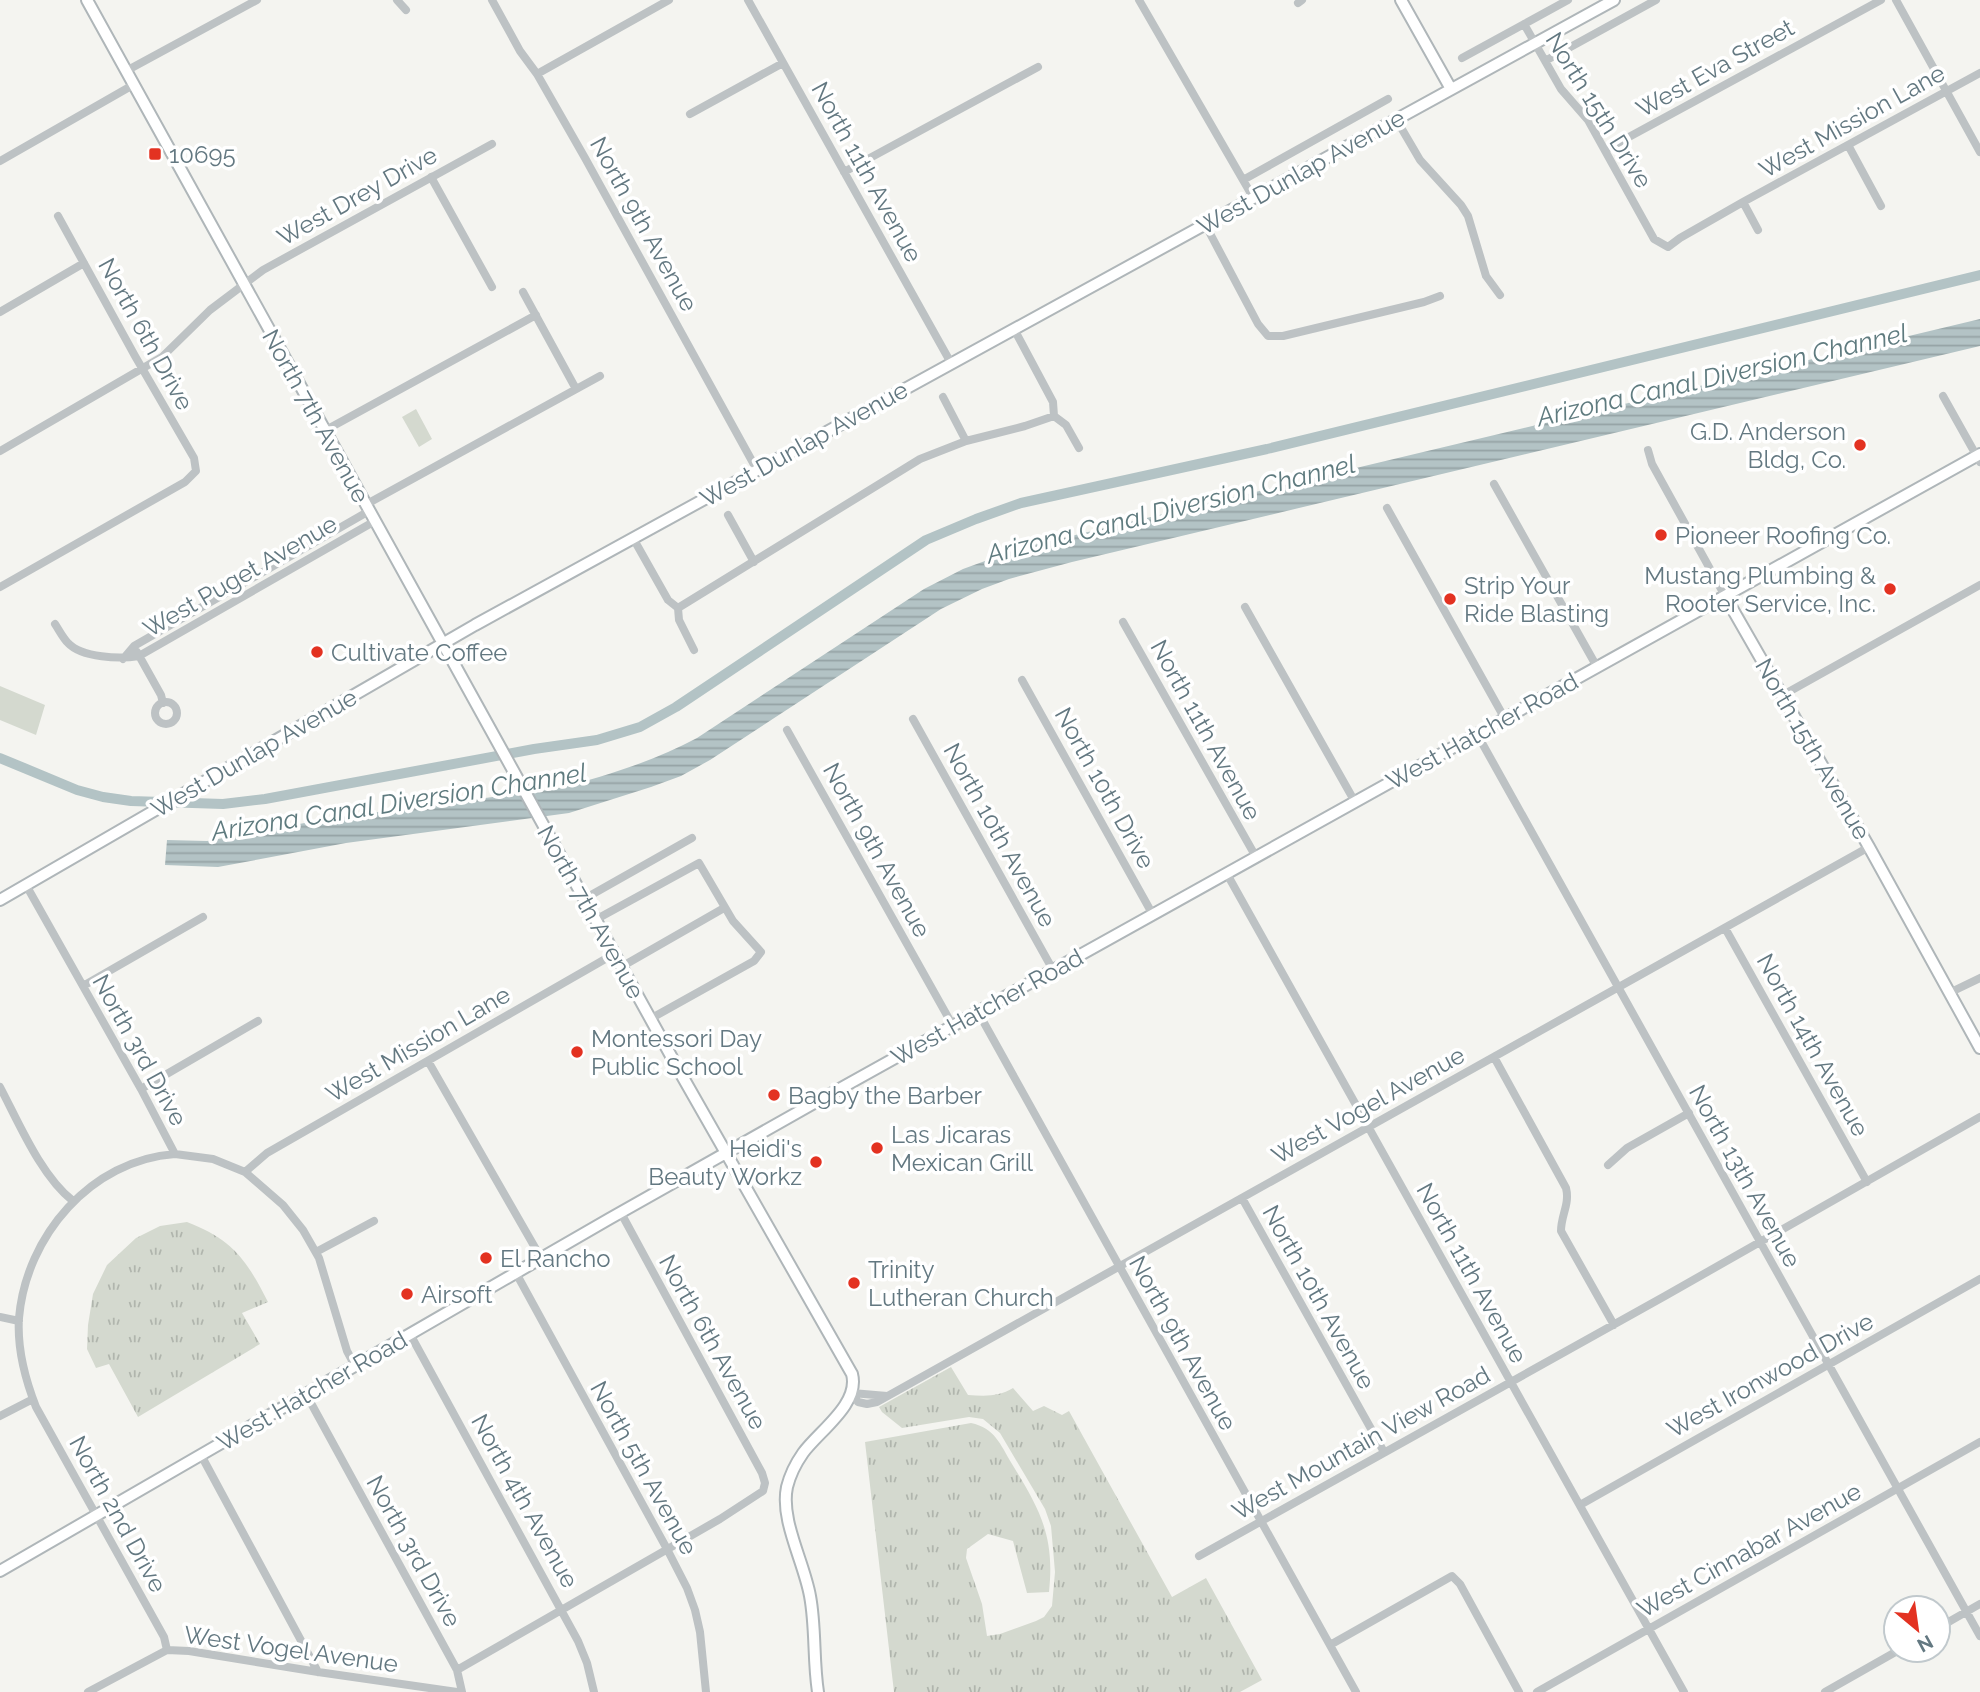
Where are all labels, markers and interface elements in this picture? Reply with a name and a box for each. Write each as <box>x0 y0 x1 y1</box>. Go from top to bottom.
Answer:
street label: West Eva Street <box>1631 13 1799 123</box>
street label: North 15th Drive <box>1540 27 1658 193</box>
street label: West Mission Lane <box>1754 58 1950 184</box>
street label: North 11th Avenue <box>806 77 928 267</box>
street label: West Dunlap Avenue <box>1192 103 1410 241</box>
street label: North 9th Avenue <box>584 132 704 316</box>
place label: 10695 <box>169 140 236 169</box>
street label: West Drey Drive <box>272 140 442 252</box>
marker: 10695 <box>147 146 163 162</box>
street label: North 6th Drive <box>92 253 200 415</box>
water label: Arizona Canal Diversion Channel <box>1532 318 1910 433</box>
street label: North 7th Avenue <box>256 324 376 508</box>
street label: West Dunlap Avenue <box>695 375 913 513</box>
place label: G.D. Anderson Bldg, Co. <box>1690 417 1846 474</box>
marker: G.D. Anderson Bldg, Co. <box>1852 437 1868 453</box>
water label: Arizona Canal Diversion Channel <box>981 449 1359 570</box>
street label: West Puget Avenue <box>138 509 342 643</box>
place label: Pioneer Roofing Co. <box>1675 521 1891 550</box>
marker: Pioneer Roofing Co. <box>1653 527 1669 543</box>
place label: Mustang Plumbing & Rooter Service, Inc. <box>1644 561 1876 618</box>
place label: Strip Your Ride Blasting <box>1464 571 1609 628</box>
marker: Mustang Plumbing & Rooter Service, Inc. <box>1882 581 1898 597</box>
marker: Strip Your Ride Blasting <box>1442 591 1458 607</box>
street label: North 11th Avenue <box>1145 635 1267 825</box>
place label: Cultivate Coffee <box>331 638 507 667</box>
marker: Cultivate Coffee <box>309 644 325 660</box>
street label: North 15th Avenue <box>1749 653 1877 845</box>
street label: West Hatcher Road <box>1381 666 1583 796</box>
street label: West Dunlap Avenue <box>146 682 362 824</box>
street label: North 10th Drive <box>1049 702 1161 874</box>
street label: North 10th Avenue <box>937 738 1063 932</box>
water label: Arizona Canal Diversion Channel <box>207 757 589 847</box>
street label: North 9th Avenue <box>817 758 937 942</box>
street label: North 7th Avenue <box>531 820 651 1004</box>
street label: West Hatcher Road <box>886 942 1088 1072</box>
street label: North 14th Avenue <box>1751 949 1875 1141</box>
street label: North 3rd Drive <box>86 969 194 1131</box>
street label: West Mission Lane <box>321 980 515 1108</box>
place label: Montessori Day Public School <box>591 1024 762 1081</box>
street label: West Vogel Avenue <box>1267 1040 1469 1170</box>
marker: Montessori Day Public School <box>569 1044 585 1060</box>
street label: North 13th Avenue <box>1683 1080 1807 1272</box>
place label: Bagby the Barber <box>788 1081 982 1110</box>
marker: Bagby the Barber <box>766 1087 782 1103</box>
place label: Las Jicaras Mexican Grill <box>891 1120 1034 1177</box>
place label: Heidi's Beauty Workz <box>648 1134 802 1191</box>
marker: Las Jicaras Mexican Grill <box>869 1140 885 1156</box>
marker: Heidi's Beauty Workz <box>808 1154 824 1170</box>
street label: North 11th Avenue <box>1411 1178 1533 1368</box>
street label: North 10th Avenue <box>1256 1200 1382 1394</box>
place label: El Rancho <box>500 1244 611 1273</box>
marker: El Rancho <box>478 1250 494 1266</box>
street label: North 6th Avenue <box>653 1250 773 1434</box>
street label: North 9th Avenue <box>1123 1251 1243 1435</box>
place label: Trinity Lutheran Church <box>868 1255 1054 1312</box>
marker: Trinity Lutheran Church <box>846 1275 862 1291</box>
place label: Airsoft <box>421 1280 493 1309</box>
marker: Airsoft <box>399 1286 415 1302</box>
street label: West Ironwood Drive <box>1662 1306 1878 1444</box>
street label: West Hatcher Road <box>212 1325 412 1457</box>
street label: West Mountain View Road <box>1227 1360 1495 1526</box>
street label: North 5th Avenue <box>584 1376 704 1560</box>
street label: North 4th Avenue <box>465 1409 585 1593</box>
street label: North 2nd Drive <box>63 1431 173 1597</box>
street label: North 3rd Drive <box>360 1470 468 1632</box>
street label: West Cinnabar Avenue <box>1632 1476 1866 1624</box>
north arrow <box>1882 1594 1952 1664</box>
street label: West Vogel Avenue <box>182 1620 400 1678</box>
text: N <box>1914 1631 1937 1657</box>

